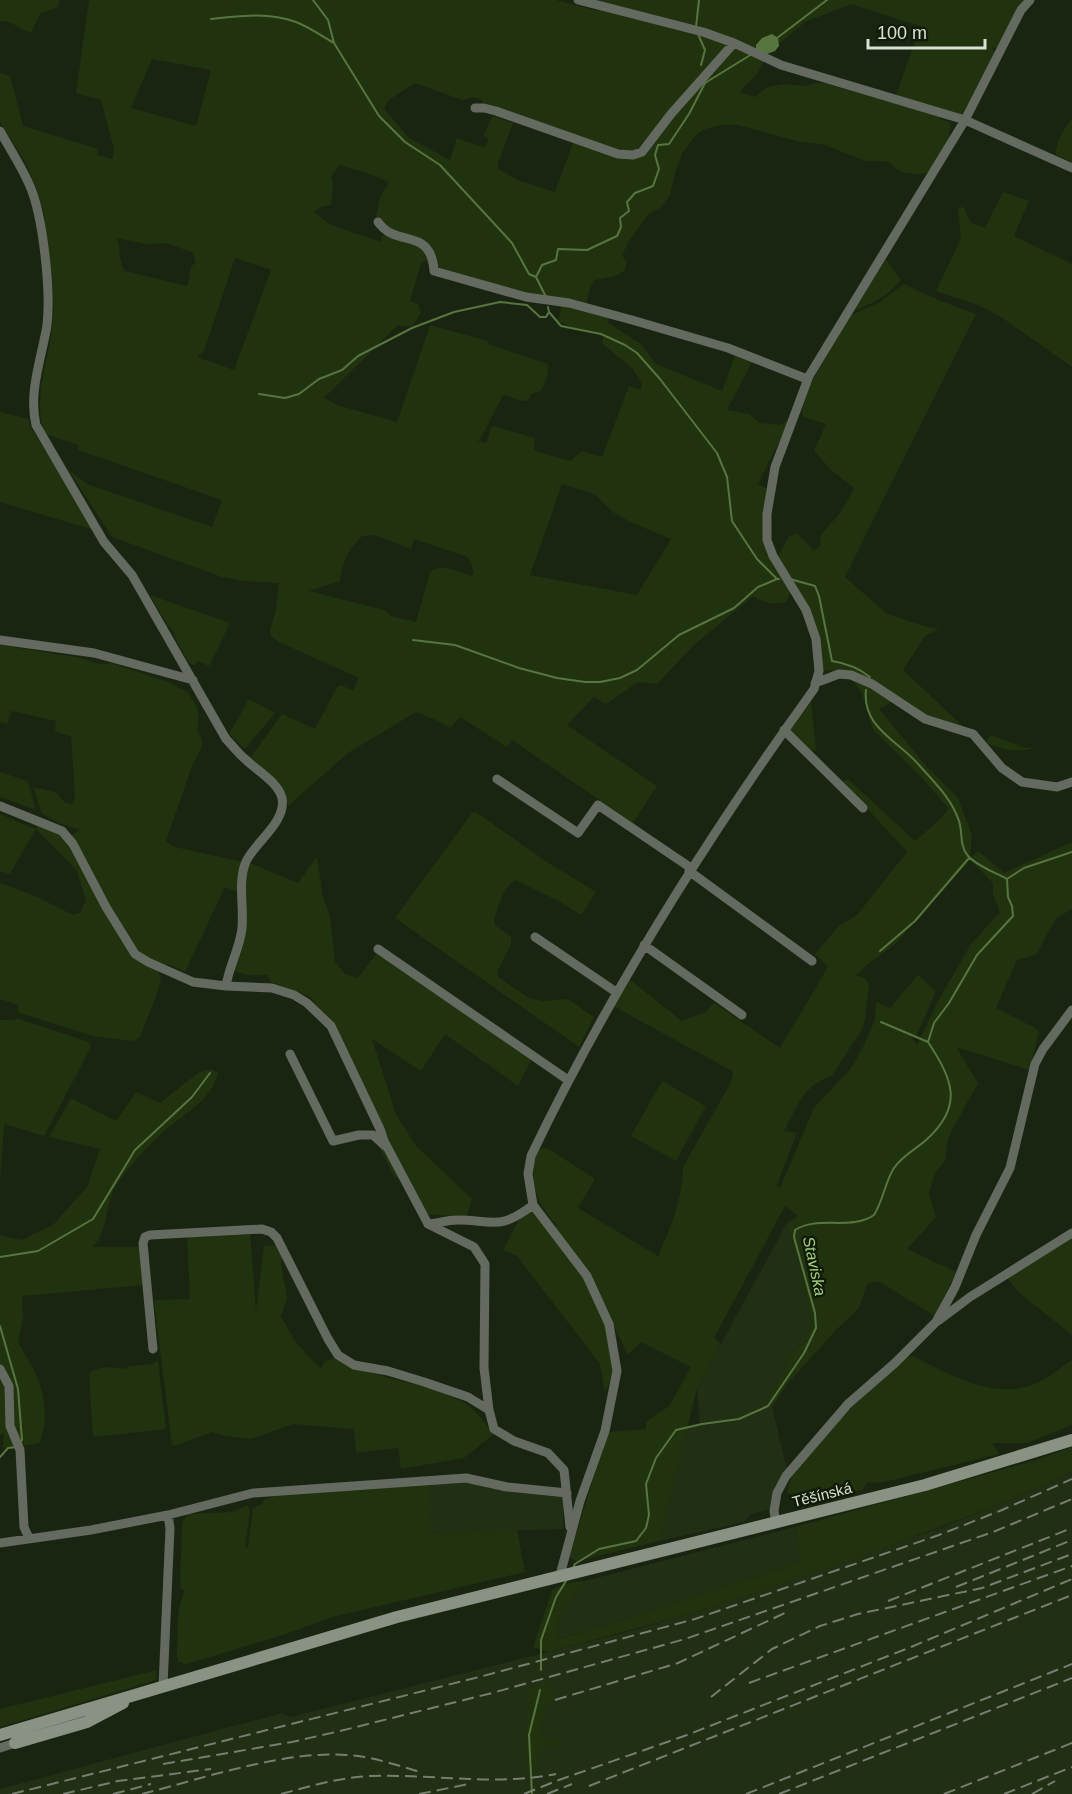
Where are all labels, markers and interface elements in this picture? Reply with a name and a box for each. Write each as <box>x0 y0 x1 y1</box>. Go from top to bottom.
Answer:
scale bar <box>868 12 985 50</box>
text: 100 m <box>877 23 927 43</box>
water label: Staviska <box>800 1235 829 1298</box>
street label: Těšínská <box>790 1479 854 1510</box>

